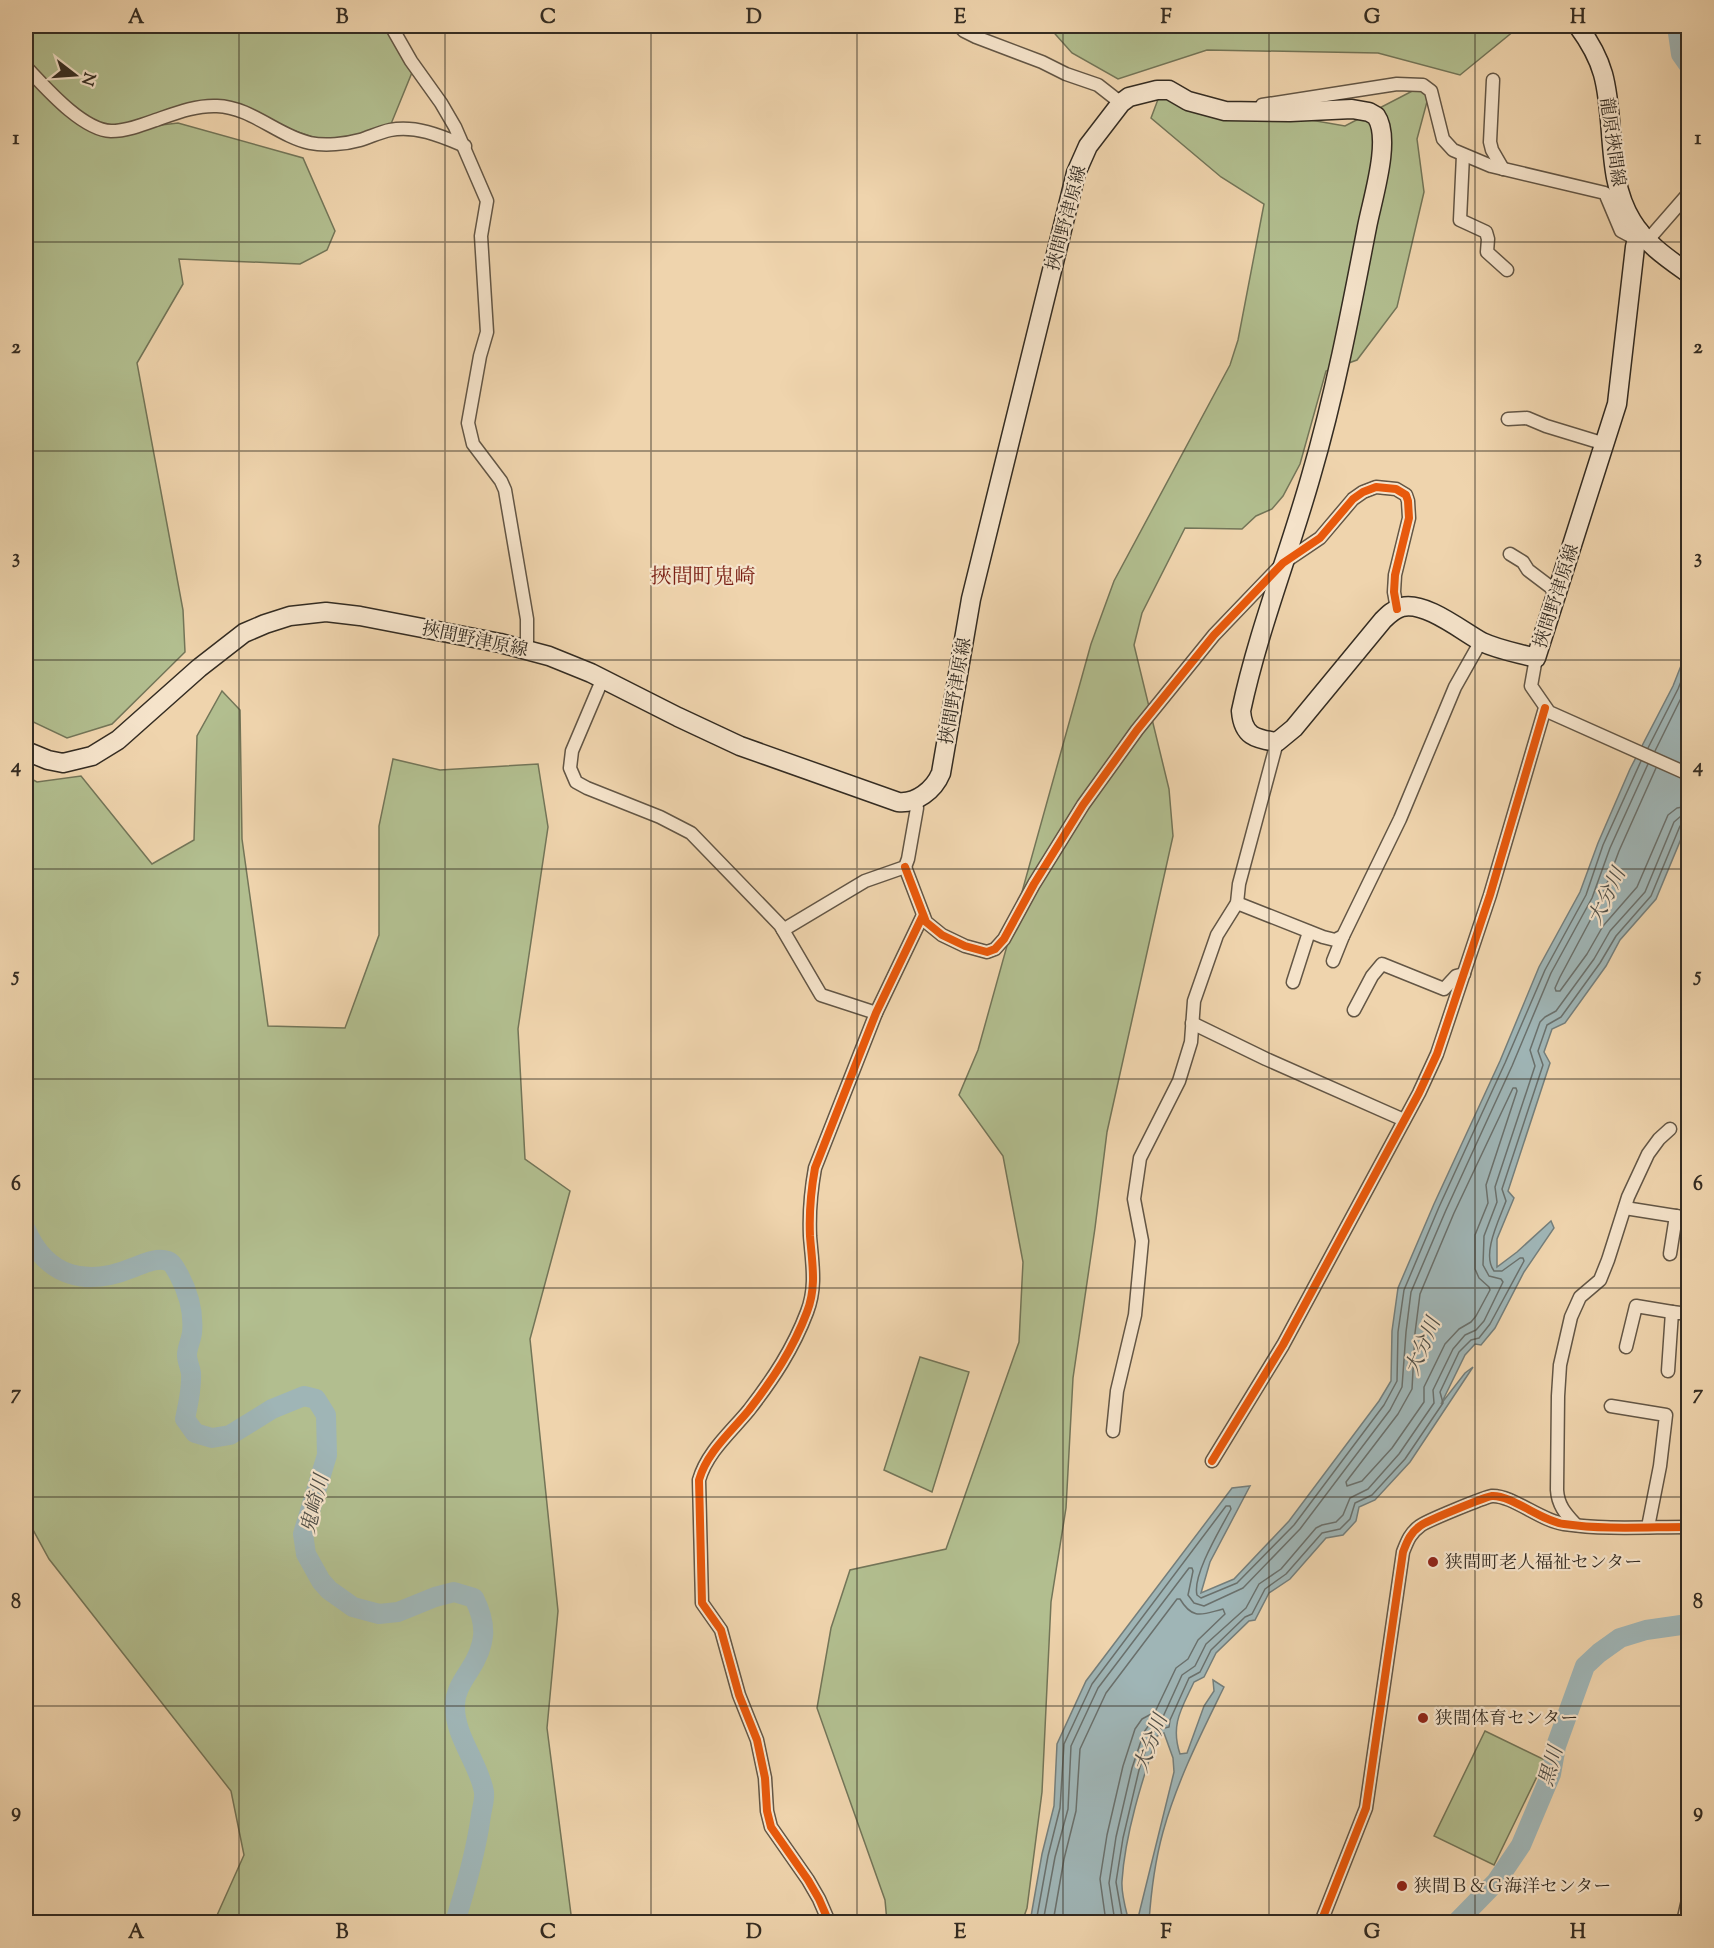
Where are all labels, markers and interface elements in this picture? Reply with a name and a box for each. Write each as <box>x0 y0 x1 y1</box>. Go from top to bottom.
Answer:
text: A <box>128 4 145 33</box>
text: B <box>336 4 349 33</box>
text: C <box>540 4 556 33</box>
text: D <box>746 4 762 33</box>
text: E <box>954 4 967 33</box>
text: F <box>1160 4 1172 33</box>
text: G <box>1364 4 1381 33</box>
text: H <box>1570 4 1586 33</box>
north arrow <box>45 45 105 105</box>
text: N <box>74 69 100 88</box>
street label: 龍原挾間線 <box>1592 96 1630 189</box>
text: 1 <box>13 125 20 154</box>
text: 1 <box>1695 125 1702 154</box>
street label: 挾間野津原線 <box>1041 163 1094 274</box>
text: 2 <box>11 334 21 363</box>
text: 2 <box>1693 334 1703 363</box>
street label: 挾間野津原線 <box>1529 541 1587 652</box>
text: 3 <box>12 544 20 573</box>
text: 3 <box>1694 544 1702 573</box>
district label: 挾間町鬼崎 <box>651 563 756 593</box>
street label: 挾間野津原線 <box>419 617 530 665</box>
street label: 挾間野津原線 <box>935 636 979 747</box>
text: 4 <box>10 753 21 782</box>
text: 4 <box>1692 753 1703 782</box>
water label: 大分川 <box>1582 862 1635 930</box>
text: 5 <box>11 962 20 991</box>
text: 5 <box>1693 962 1702 991</box>
text: 6 <box>11 1171 21 1200</box>
text: 6 <box>1693 1171 1703 1200</box>
water label: 大分川 <box>1399 1312 1450 1380</box>
text: 7 <box>11 1380 22 1409</box>
text: 7 <box>1693 1380 1704 1409</box>
water label: 鬼崎川 <box>295 1470 338 1537</box>
place label: 狭間町老人福祉センター <box>1445 1551 1642 1577</box>
marker: 狭間町老人福祉センター <box>1426 1555 1440 1569</box>
text: 8 <box>11 1589 21 1618</box>
text: 8 <box>1693 1589 1703 1618</box>
place label: 狭間体育センター <box>1435 1707 1578 1733</box>
water label: 大分川 <box>1128 1709 1177 1777</box>
marker: 狭間体育センター <box>1416 1711 1430 1725</box>
water label: 黒川 <box>1533 1742 1572 1790</box>
text: 9 <box>11 1798 21 1827</box>
text: 9 <box>1693 1798 1703 1827</box>
place label: 狭間Ｂ＆Ｇ海洋センター <box>1414 1875 1611 1901</box>
marker: 狭間Ｂ＆Ｇ海洋センター <box>1395 1879 1409 1893</box>
text: A <box>128 1919 145 1948</box>
text: B <box>336 1919 349 1948</box>
text: C <box>540 1919 556 1948</box>
text: D <box>746 1919 762 1948</box>
text: E <box>954 1919 967 1948</box>
text: F <box>1160 1919 1172 1948</box>
text: G <box>1364 1919 1381 1948</box>
text: H <box>1570 1919 1586 1948</box>

